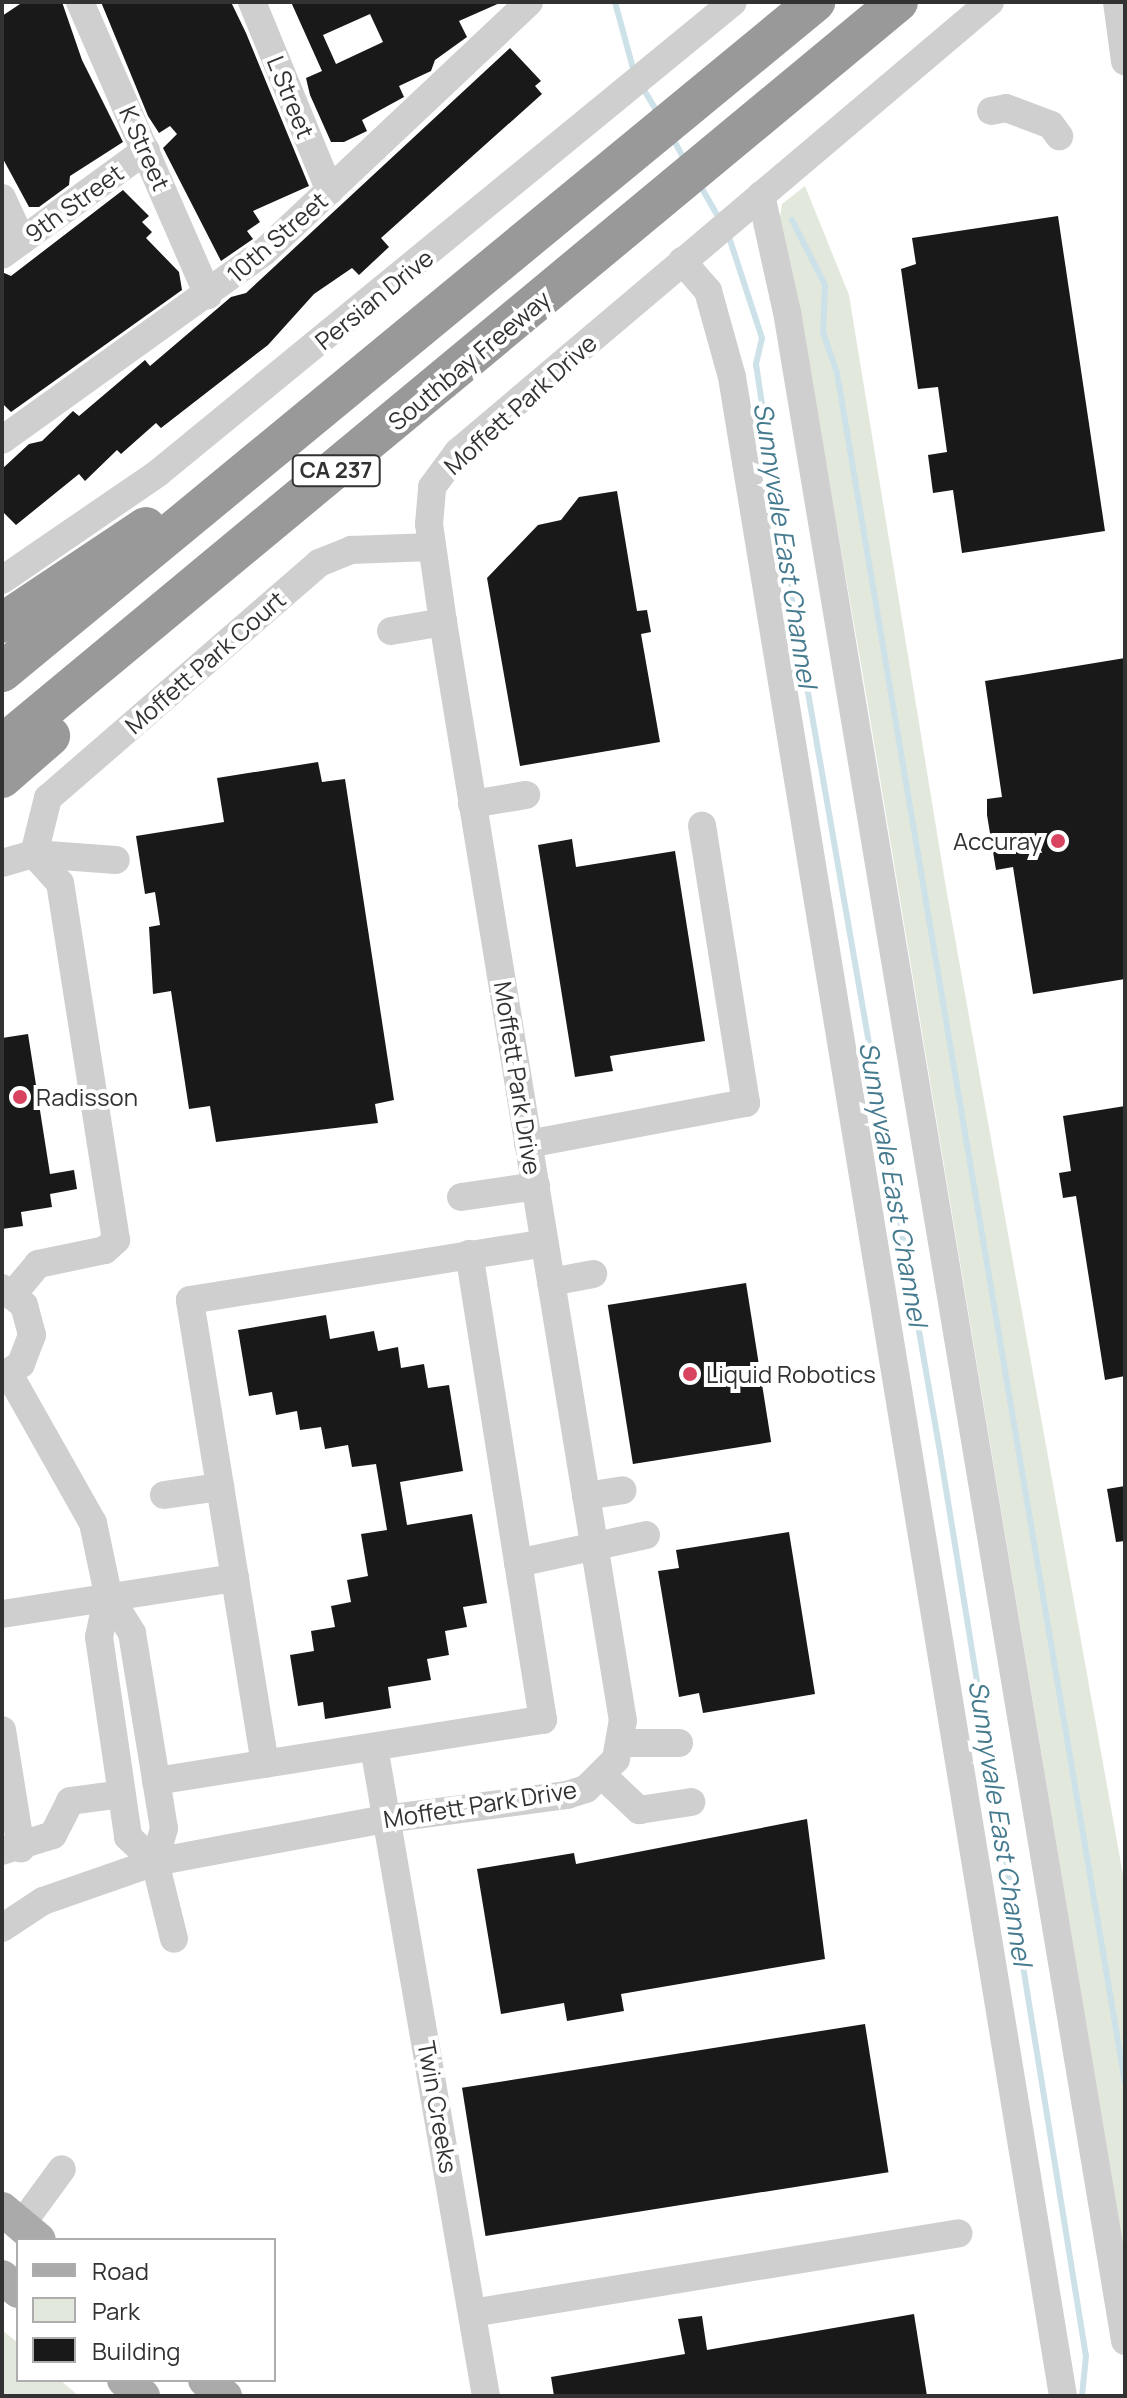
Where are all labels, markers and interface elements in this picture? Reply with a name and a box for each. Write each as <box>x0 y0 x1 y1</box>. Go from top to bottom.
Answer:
street label: L Street <box>261 51 321 143</box>
street label: K Street <box>114 101 176 195</box>
street label: 9th Street <box>19 158 129 248</box>
street label: 10th Street <box>221 186 333 288</box>
street label: Persian Drive <box>309 243 439 355</box>
street label: Southbay Freeway <box>382 284 556 436</box>
street label: Moffett Park Drive <box>438 328 602 480</box>
water label: Sunnyvale East Channel <box>747 400 823 690</box>
road number: CA 237 <box>290 453 382 489</box>
street label: Moffett Park Court <box>119 585 291 739</box>
place label: Accuray <box>953 827 1042 855</box>
marker: Accuray <box>1049 832 1067 850</box>
street label: Moffett Park Drive <box>489 979 547 1177</box>
water label: Sunnyvale East Channel <box>853 1039 933 1329</box>
place label: Radisson <box>36 1083 138 1111</box>
marker: Radisson <box>11 1088 29 1106</box>
place label: Liquid Robotics <box>706 1360 876 1388</box>
marker: Liquid Robotics <box>681 1365 699 1383</box>
water label: Sunnyvale East Channel <box>962 1678 1038 1968</box>
street label: Moffett Park Drive <box>381 1775 579 1833</box>
street label: Twin Creeks <box>412 2039 464 2175</box>
legend <box>16 2238 276 2382</box>
text: Road <box>92 2254 149 2287</box>
text: Park <box>92 2294 140 2327</box>
text: Building <box>92 2334 180 2367</box>

